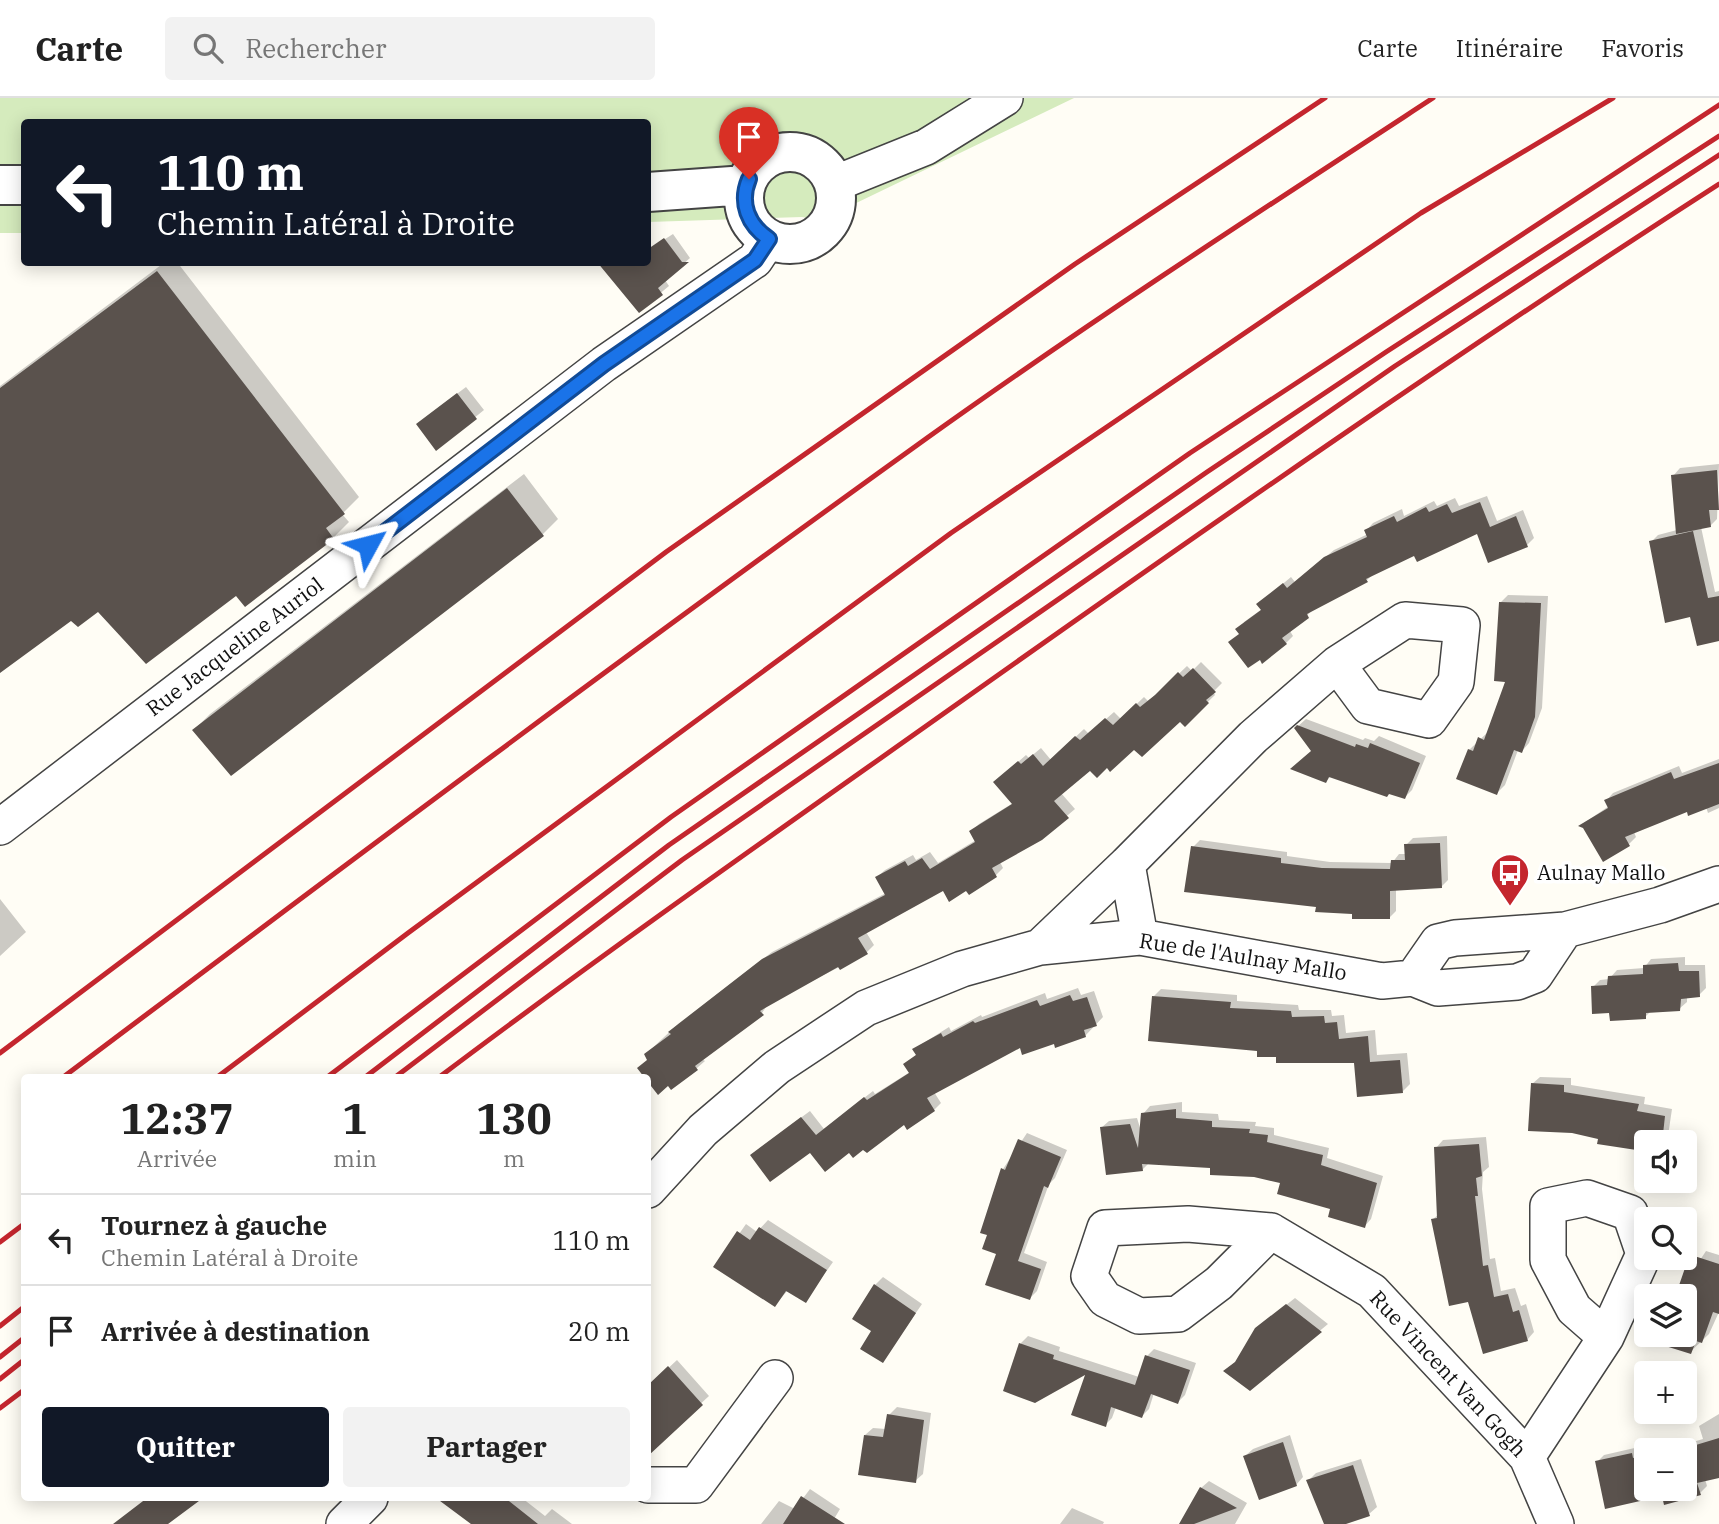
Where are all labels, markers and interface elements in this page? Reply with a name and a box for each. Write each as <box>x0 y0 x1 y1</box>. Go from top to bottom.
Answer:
search box <box>165 17 655 80</box>
text: Carte <box>35 27 123 70</box>
icon: search <box>189 29 227 67</box>
text: Rechercher <box>245 31 386 65</box>
text: Carte <box>1357 32 1418 64</box>
text: Itinéraire <box>1456 32 1563 64</box>
text: Favoris <box>1601 32 1684 64</box>
pin <box>719 107 779 179</box>
icon: arrive <box>730 118 768 156</box>
text: 110 m <box>157 140 304 203</box>
icon: left <box>42 147 133 238</box>
text: Chemin Latéral à Droite <box>157 202 515 244</box>
position arrow <box>331 508 405 582</box>
street label: Rue Jacqueline Auriol <box>140 570 329 722</box>
bus stop icon: Aulnay Mallo <box>1489 852 1531 907</box>
place label: Aulnay Mallo <box>1537 858 1665 886</box>
street label: Rue de l'Aulnay Mallo <box>1137 926 1349 986</box>
text: 12:37 <box>120 1091 234 1146</box>
text: 1 <box>342 1091 368 1146</box>
text: 130 <box>476 1091 552 1146</box>
map controls <box>1634 1130 1697 1501</box>
button: sound <box>1634 1130 1697 1193</box>
text: Arrivée <box>137 1143 217 1173</box>
text: min <box>333 1143 377 1173</box>
text: m <box>503 1143 525 1173</box>
button: search <box>1634 1207 1697 1270</box>
text: Tournez à gauche <box>101 1208 327 1242</box>
icon: left <box>42 1221 80 1259</box>
text: 110 m <box>552 1223 630 1257</box>
text: Chemin Latéral à Droite <box>101 1242 358 1272</box>
street label: Rue Vincent Van Gogh <box>1364 1284 1533 1463</box>
button: layers <box>1634 1284 1697 1347</box>
icon: arrive <box>42 1312 80 1350</box>
text: Arrivée à destination <box>101 1314 370 1348</box>
text: 20 m <box>568 1314 630 1348</box>
button: + <box>1634 1361 1697 1424</box>
button: Quitter <box>42 1407 329 1487</box>
button: Partager <box>343 1407 630 1487</box>
button: − <box>1634 1438 1697 1501</box>

